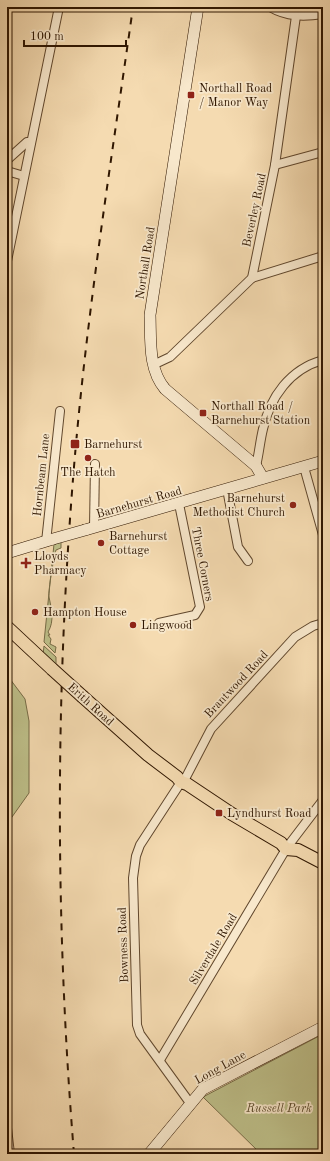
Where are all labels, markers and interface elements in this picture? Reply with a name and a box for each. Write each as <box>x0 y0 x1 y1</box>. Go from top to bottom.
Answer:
scale bar <box>24 22 126 48</box>
text: 100 m <box>30 31 64 43</box>
place label: Northall Road / Manor Way <box>199 83 272 109</box>
marker: Northall Road / Manor Way <box>186 90 196 100</box>
street label: Beverley Road <box>241 172 269 248</box>
street label: Northall Road <box>134 226 158 300</box>
place label: Northall Road / Barnehurst Station <box>211 401 311 427</box>
marker: Northall Road / Barnehurst Station <box>198 408 208 418</box>
street label: Hornbeam Lane <box>32 433 52 517</box>
marker: Barnehurst <box>69 438 81 450</box>
place label: Barnehurst <box>84 439 142 451</box>
marker: The Hatch <box>83 453 93 463</box>
place label: The Hatch <box>60 467 116 479</box>
street label: Barnehurst Road <box>95 485 183 521</box>
place label: Barnehurst Methodist Church <box>193 493 285 519</box>
marker: Barnehurst Methodist Church <box>288 500 298 510</box>
street label: Three Corners <box>189 526 215 602</box>
place label: Barnehurst Cottage <box>109 531 167 557</box>
marker: Barnehurst Cottage <box>96 538 106 548</box>
place label: Lloyds Pharmacy <box>34 551 87 577</box>
marker: Lloyds Pharmacy <box>21 558 31 568</box>
marker: Hampton House <box>30 607 40 617</box>
place label: Hampton House <box>43 607 127 619</box>
marker: Lingwood <box>128 620 138 630</box>
place label: Lingwood <box>141 620 192 632</box>
street label: Brantwood Road <box>203 649 271 721</box>
street label: Erith Road <box>65 681 116 728</box>
marker: Lyndhurst Road <box>214 808 224 818</box>
place label: Lyndhurst Road <box>227 808 312 820</box>
street label: Bowness Road <box>117 907 131 983</box>
street label: Silverdale Road <box>188 912 240 987</box>
street label: Long Lane <box>193 1049 248 1087</box>
park label: Russell Park <box>245 1103 312 1115</box>

